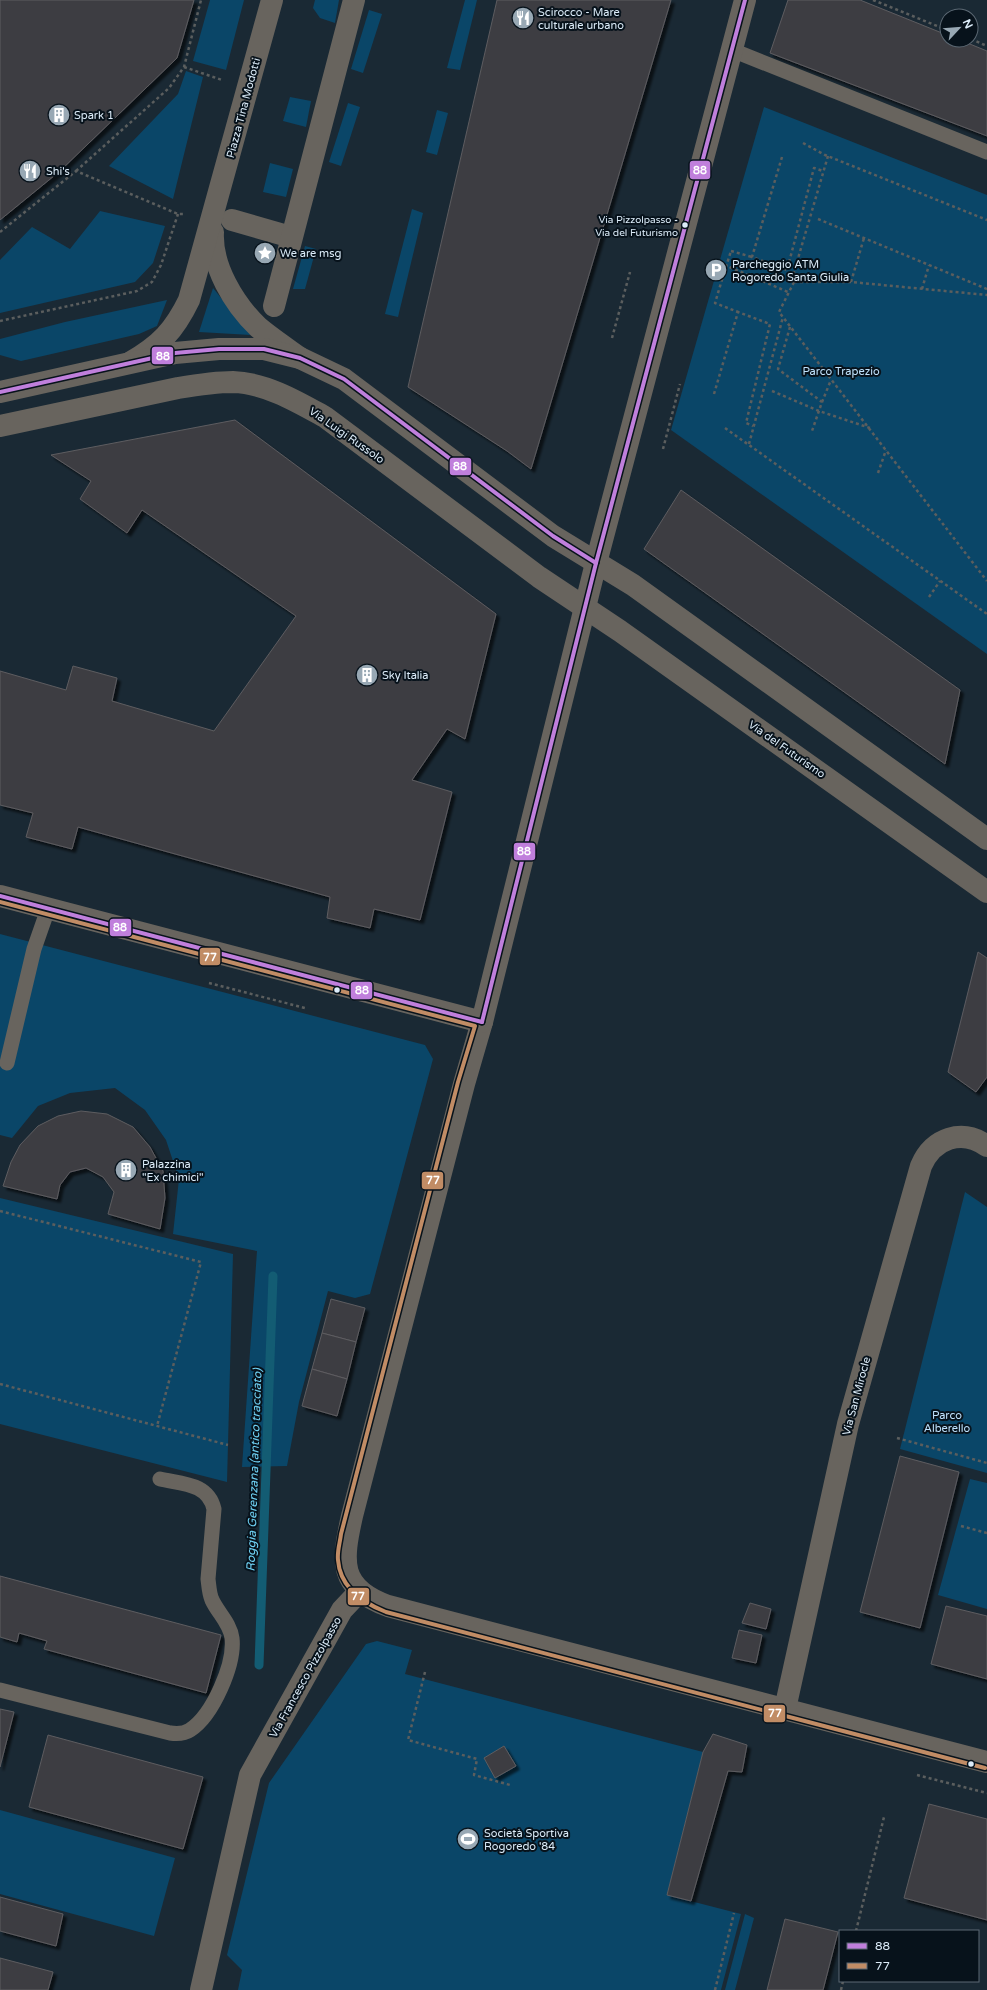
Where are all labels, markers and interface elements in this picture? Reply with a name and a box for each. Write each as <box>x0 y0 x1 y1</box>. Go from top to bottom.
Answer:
restaurant icon: Scirocco - Mare culturale urbano <box>510 5 536 31</box>
place label: Scirocco - Mare culturale urbano <box>538 6 624 32</box>
north arrow <box>939 8 979 48</box>
text: N <box>960 17 975 31</box>
street label: Piazza Tina Modotti <box>224 57 263 160</box>
building icon: Spark 1 <box>46 102 72 128</box>
place label: Spark 1 <box>74 109 114 122</box>
restaurant icon: Shi's <box>17 158 43 184</box>
line badge: 88 <box>689 160 711 180</box>
text: 88 <box>693 164 707 177</box>
place label: Shi's <box>46 165 70 178</box>
place label: Via Pizzolpasso - Via del Futurismo <box>595 214 678 239</box>
marker: Via Pizzolpasso - Via del Futurismo <box>680 220 690 230</box>
place icon: We are msg <box>252 240 278 266</box>
place label: We are msg <box>280 247 341 260</box>
parking icon: Parcheggio ATM Rogoredo Santa Giulia <box>703 257 729 283</box>
place label: Parcheggio ATM Rogoredo Santa Giulia <box>732 258 849 284</box>
line badge: 88 <box>151 346 174 365</box>
text: 88 <box>156 350 170 363</box>
park label: Parco Trapezio <box>802 365 880 378</box>
street label: Via Luigi Russolo <box>307 405 387 466</box>
line badge: 88 <box>449 457 472 476</box>
text: 88 <box>453 460 467 473</box>
building icon: Sky Italia <box>354 662 380 688</box>
place label: Sky Italia <box>382 669 429 682</box>
street label: Via del Futurismo <box>746 718 828 781</box>
line badge: 88 <box>513 842 536 861</box>
text: 88 <box>517 845 531 858</box>
line badge: 88 <box>109 918 132 937</box>
text: 88 <box>113 921 127 934</box>
line badge: 77 <box>199 947 221 966</box>
text: 77 <box>203 951 217 964</box>
line badge: 88 <box>350 981 373 1000</box>
text: 88 <box>355 984 369 997</box>
unlabelled marker <box>332 985 342 995</box>
building icon: Palazzina "Ex chimici" <box>113 1157 139 1183</box>
place label: Palazzina "Ex chimici" <box>142 1158 204 1184</box>
line badge: 77 <box>421 1171 444 1190</box>
text: 77 <box>426 1174 440 1187</box>
street label: Via San Mirocle <box>840 1356 873 1437</box>
water label: Roggia Gerenzana (antico tracciato) <box>243 1367 265 1572</box>
park label: Parco Alberello <box>924 1409 971 1435</box>
line badge: 77 <box>347 1587 370 1606</box>
text: 77 <box>351 1590 365 1603</box>
street label: Via Francesco Pizzolpasso <box>267 1614 344 1740</box>
line badge: 77 <box>763 1704 786 1723</box>
text: 77 <box>768 1707 782 1720</box>
unlabelled marker <box>966 1759 976 1769</box>
sports icon: Società Sportiva Rogoredo '84 <box>455 1826 481 1852</box>
place label: Società Sportiva Rogoredo '84 <box>484 1827 569 1853</box>
legend <box>839 1930 979 1982</box>
text: 88 <box>875 1939 890 1953</box>
text: 77 <box>875 1959 890 1973</box>

